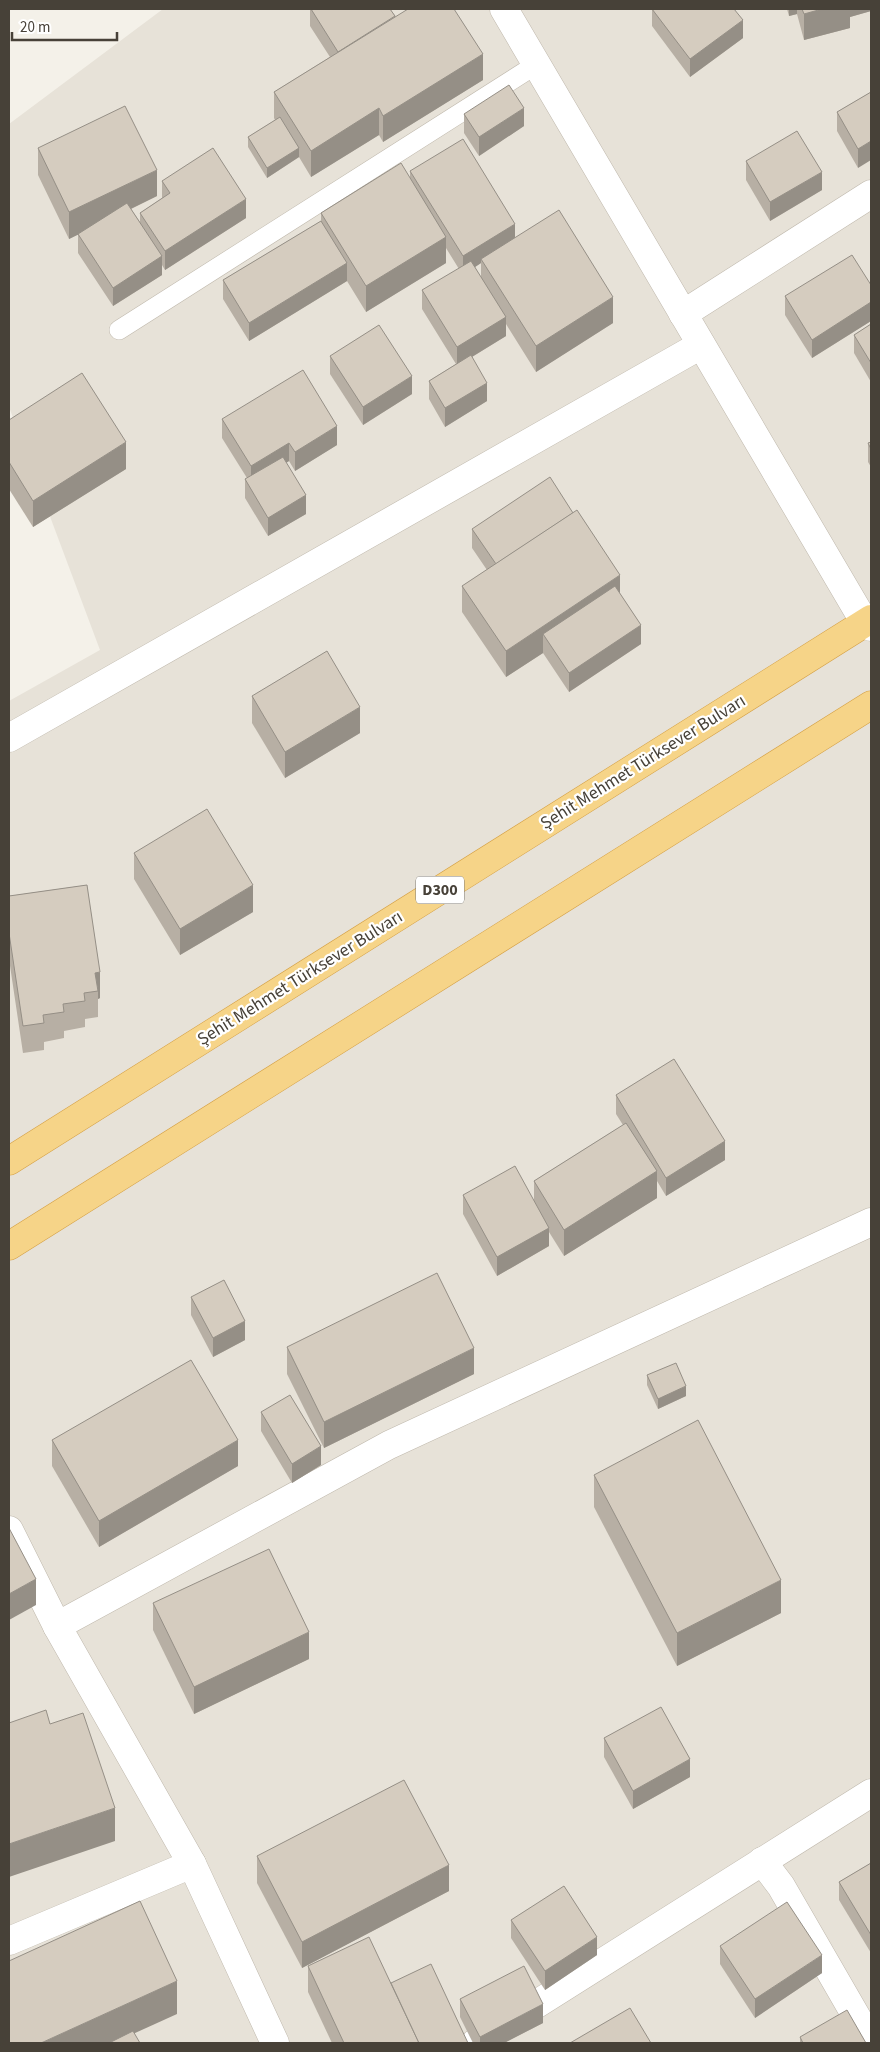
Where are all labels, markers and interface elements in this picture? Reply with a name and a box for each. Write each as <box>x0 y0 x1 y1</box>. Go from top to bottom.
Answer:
scale bar <box>12 10 118 42</box>
text: 20 m <box>20 17 50 38</box>
street label: Şehit Mehmet Türksever Bulvarı <box>536 688 750 836</box>
road number: D300 <box>416 876 464 904</box>
street label: Şehit Mehmet Türksever Bulvarı <box>193 904 407 1052</box>

